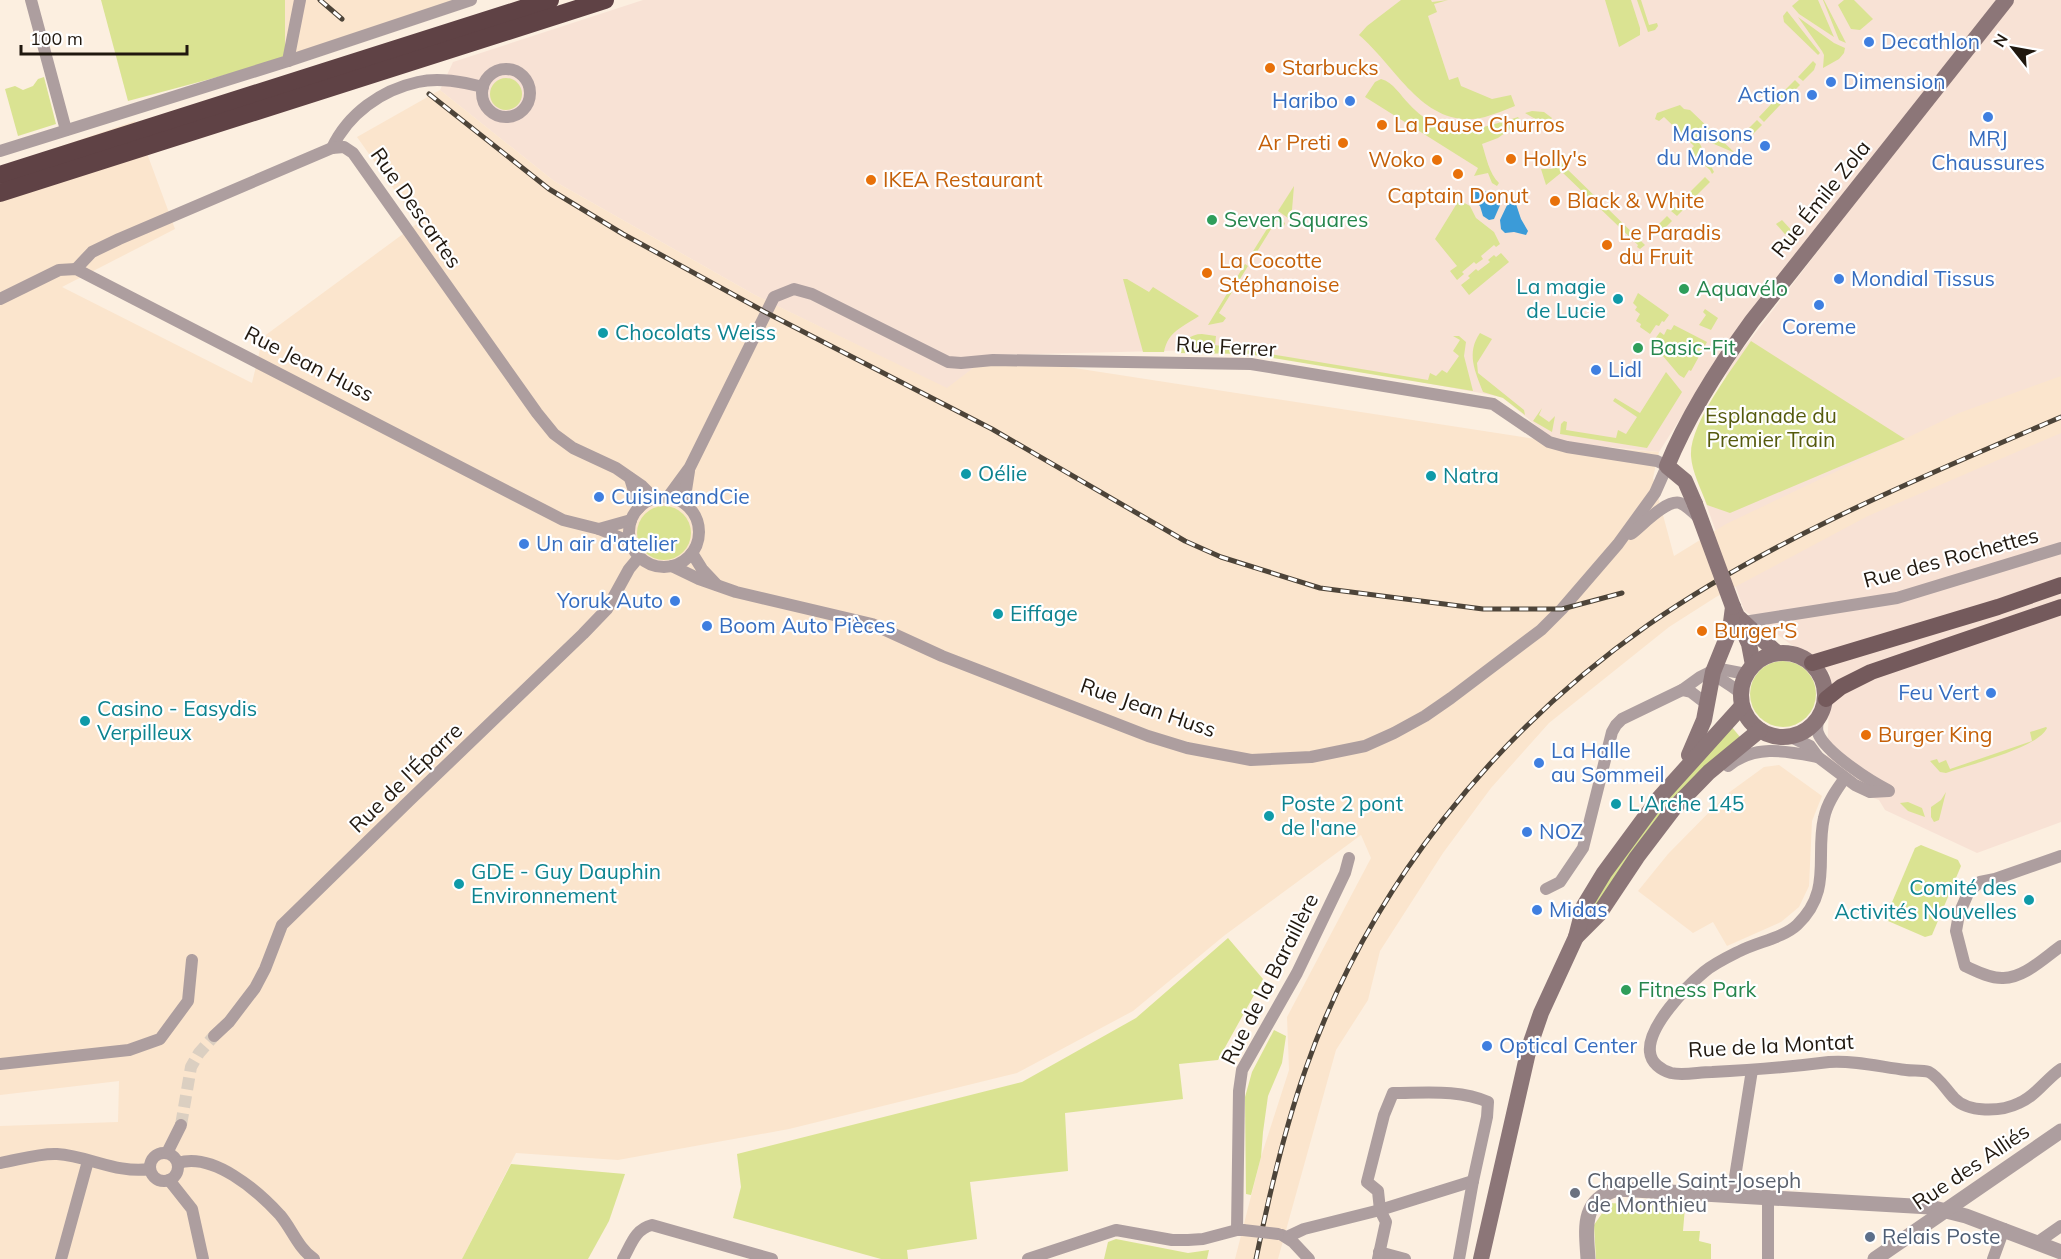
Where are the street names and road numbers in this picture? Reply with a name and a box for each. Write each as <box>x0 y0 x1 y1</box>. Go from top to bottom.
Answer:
street label: Rue Émile Zola <box>1765 135 1875 262</box>
street label: Rue Descartes <box>366 142 468 273</box>
street label: Rue Jean Huss <box>241 319 378 407</box>
street label: Rue Ferrer <box>1175 330 1277 362</box>
street label: Rue des Rochettes <box>1860 521 2041 593</box>
street label: Rue Jean Huss <box>1077 672 1219 742</box>
street label: Rue de l'Éparre <box>343 717 467 838</box>
street label: Rue de la Baraillère <box>1215 889 1323 1068</box>
street label: Rue de la Montat <box>1687 1028 1854 1062</box>
street label: Rue des Alliés <box>1907 1117 2034 1215</box>

